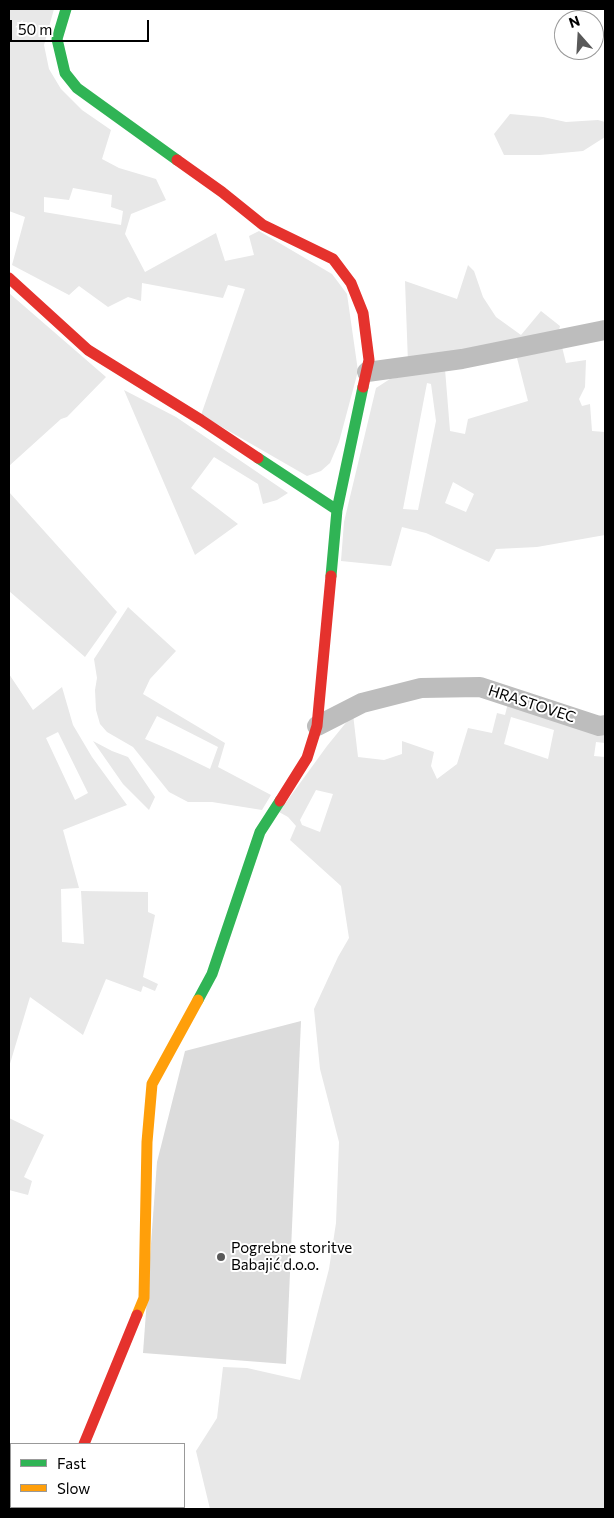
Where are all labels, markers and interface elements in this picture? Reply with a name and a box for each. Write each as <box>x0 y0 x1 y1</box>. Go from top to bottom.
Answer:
scale bar <box>12 10 151 42</box>
north arrow <box>554 10 604 60</box>
text: N <box>567 12 582 31</box>
text: 50 m <box>18 20 52 38</box>
street label: HRASTOVEC <box>486 681 578 727</box>
place label: Pogrebne storitve Babajić d.o.o. <box>231 1239 352 1274</box>
marker: Pogrebne storitve Babajić d.o.o. <box>215 1251 227 1263</box>
legend <box>10 1443 185 1508</box>
text: Fast <box>57 1454 86 1472</box>
text: Slow <box>57 1479 90 1497</box>

